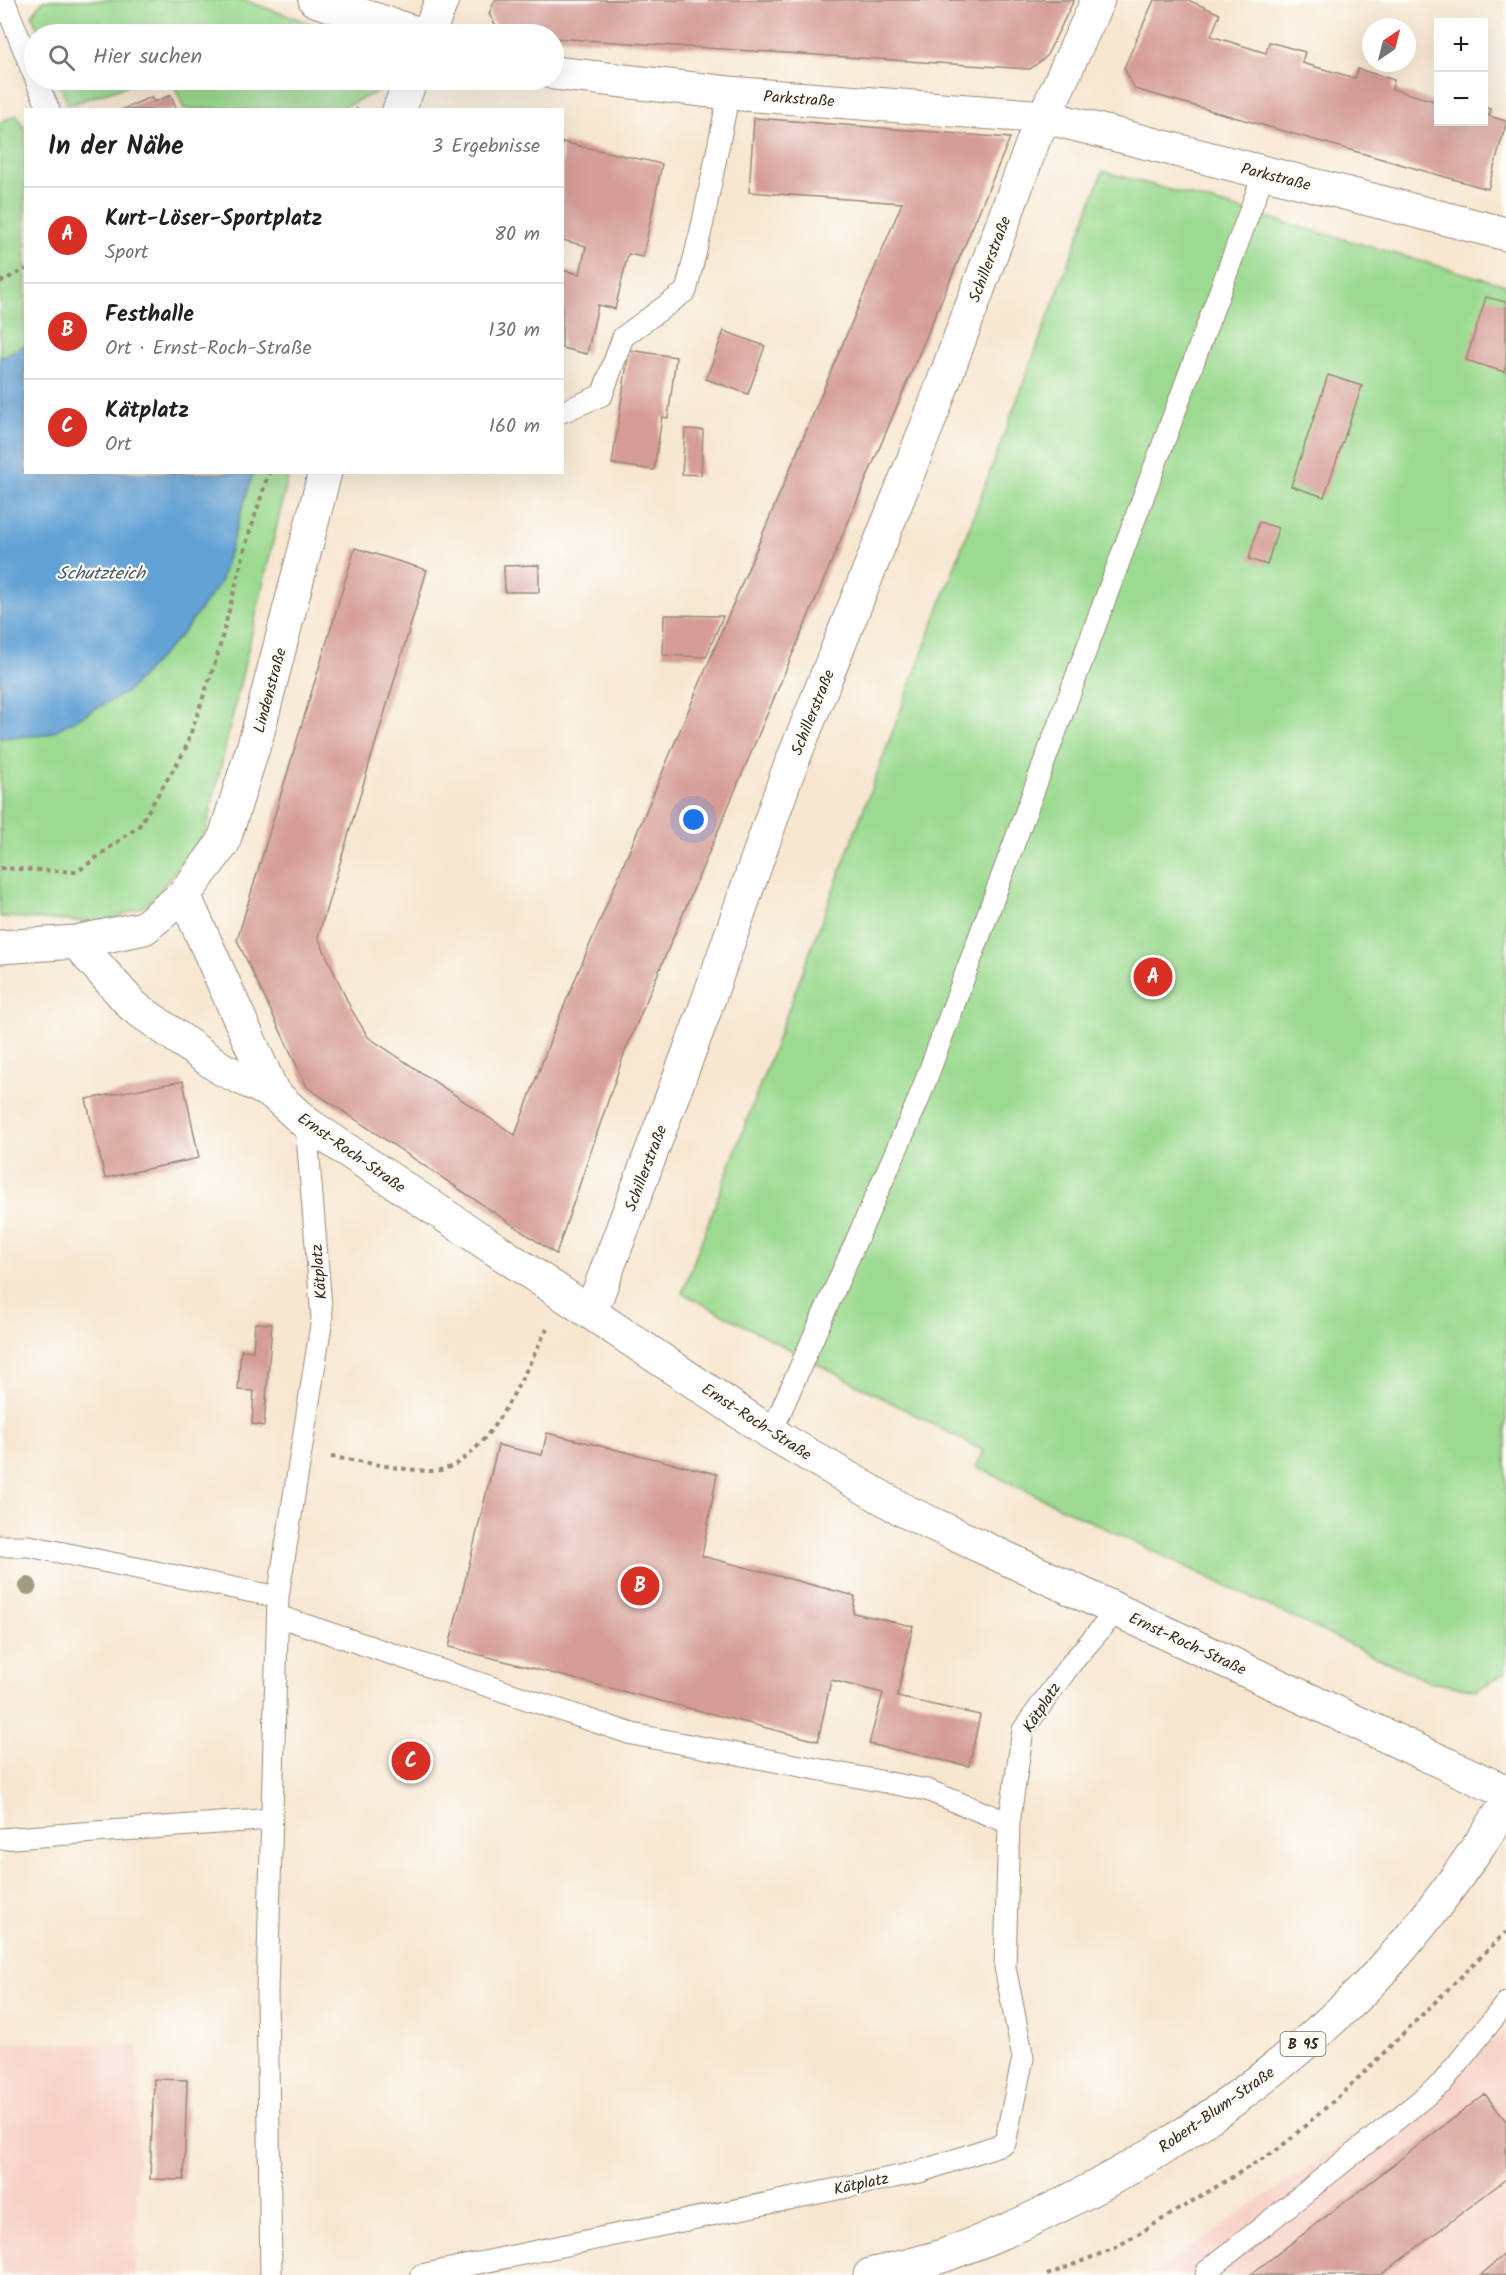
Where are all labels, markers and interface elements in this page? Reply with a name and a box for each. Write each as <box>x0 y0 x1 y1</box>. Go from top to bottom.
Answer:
north arrow <box>1362 18 1416 72</box>
map controls <box>1434 18 1488 126</box>
button: + <box>1434 18 1488 72</box>
search box <box>24 24 564 90</box>
text: Hier suchen <box>93 40 202 75</box>
icon: search <box>45 41 78 74</box>
button: − <box>1434 72 1488 126</box>
street label: Parkstraße <box>762 85 835 114</box>
text: In der Nähe <box>48 126 184 168</box>
text: 3 Ergebnisse <box>432 131 540 163</box>
street label: Parkstraße <box>1238 157 1313 198</box>
text: Kurt-Löser-Sportplatz <box>105 202 322 237</box>
street label: Schillerstraße <box>962 213 1018 306</box>
text: A <box>61 219 74 251</box>
text: 80 m <box>494 219 540 251</box>
text: Sport <box>105 237 149 269</box>
text: Festhalle <box>105 298 194 333</box>
text: B <box>61 315 74 347</box>
text: 130 m <box>488 315 540 347</box>
text: Ort · Ernst-Roch-Straße <box>105 333 311 365</box>
text: Kätplatz <box>105 394 189 429</box>
text: C <box>61 411 74 443</box>
text: 160 m <box>489 411 540 443</box>
text: Ort <box>105 429 132 461</box>
water label: Schutzteich <box>57 560 146 589</box>
street label: Lindenstraße <box>247 645 294 736</box>
street label: Schillerstraße <box>785 666 842 759</box>
your location <box>679 805 708 834</box>
pin: A <box>1134 954 1172 1000</box>
street label: Ernst-Roch-Straße <box>292 1107 410 1200</box>
street label: Schillerstraße <box>618 1122 674 1215</box>
street label: Kätplatz <box>305 1243 334 1301</box>
street label: Ernst-Roch-Straße <box>696 1377 816 1467</box>
pin: B <box>620 1564 660 1608</box>
street label: Ernst-Roch-Straße <box>1124 1606 1250 1683</box>
street label: Kätplatz <box>1017 1678 1068 1738</box>
pin: C <box>392 1738 430 1784</box>
road number: B 95 <box>1280 2032 1326 2056</box>
street label: Robert-Blum-Straße <box>1154 2061 1280 2160</box>
street label: Kätplatz <box>832 2166 891 2202</box>

